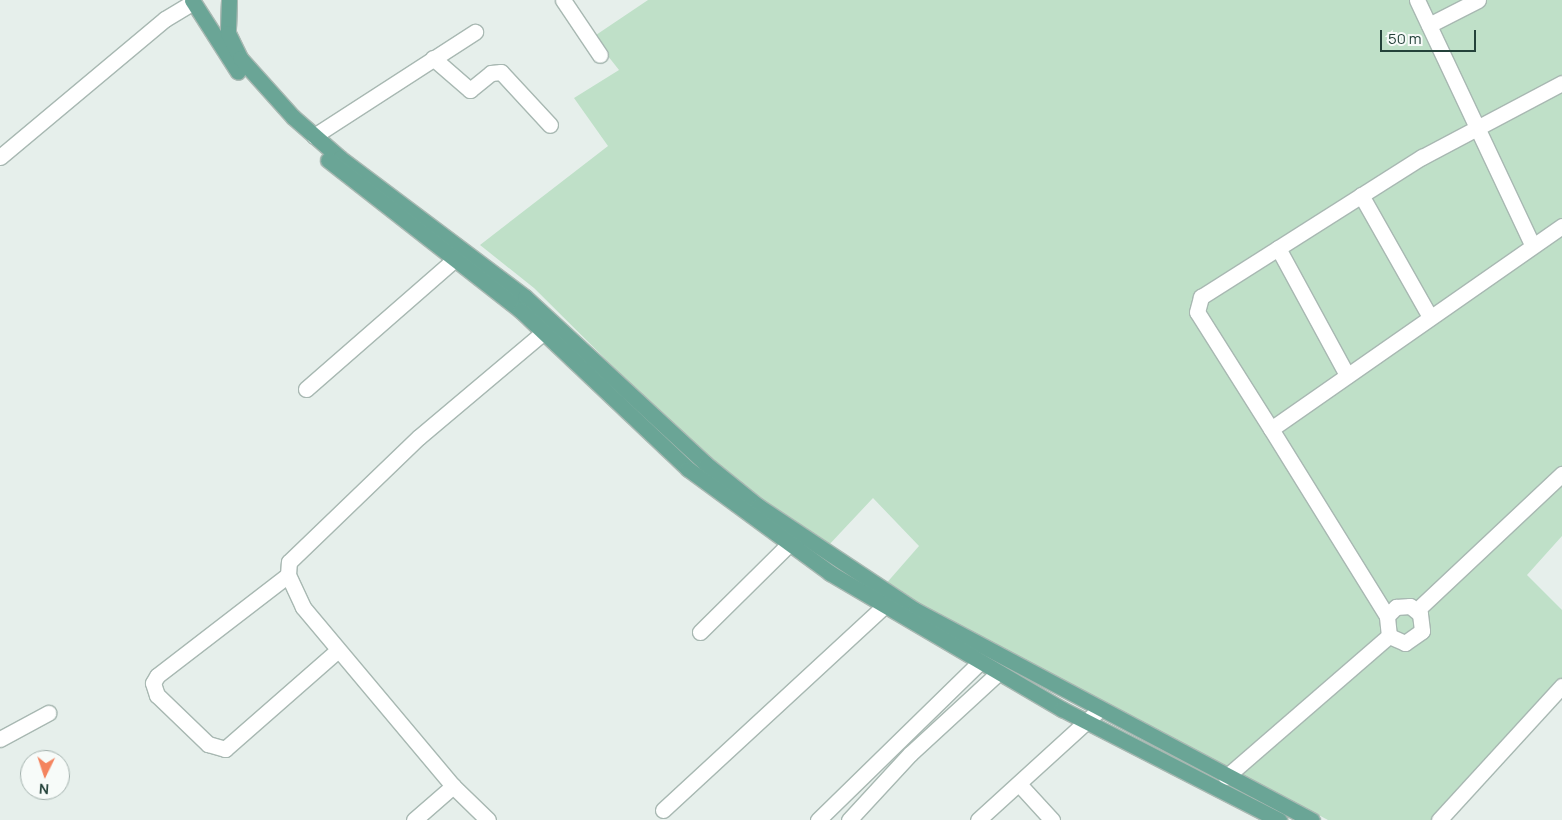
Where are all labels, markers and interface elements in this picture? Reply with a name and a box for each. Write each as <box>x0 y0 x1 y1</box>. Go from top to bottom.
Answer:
scale bar <box>1382 20 1478 52</box>
text: 50 m <box>1388 28 1422 49</box>
north arrow <box>20 750 70 800</box>
text: N <box>38 780 50 799</box>

